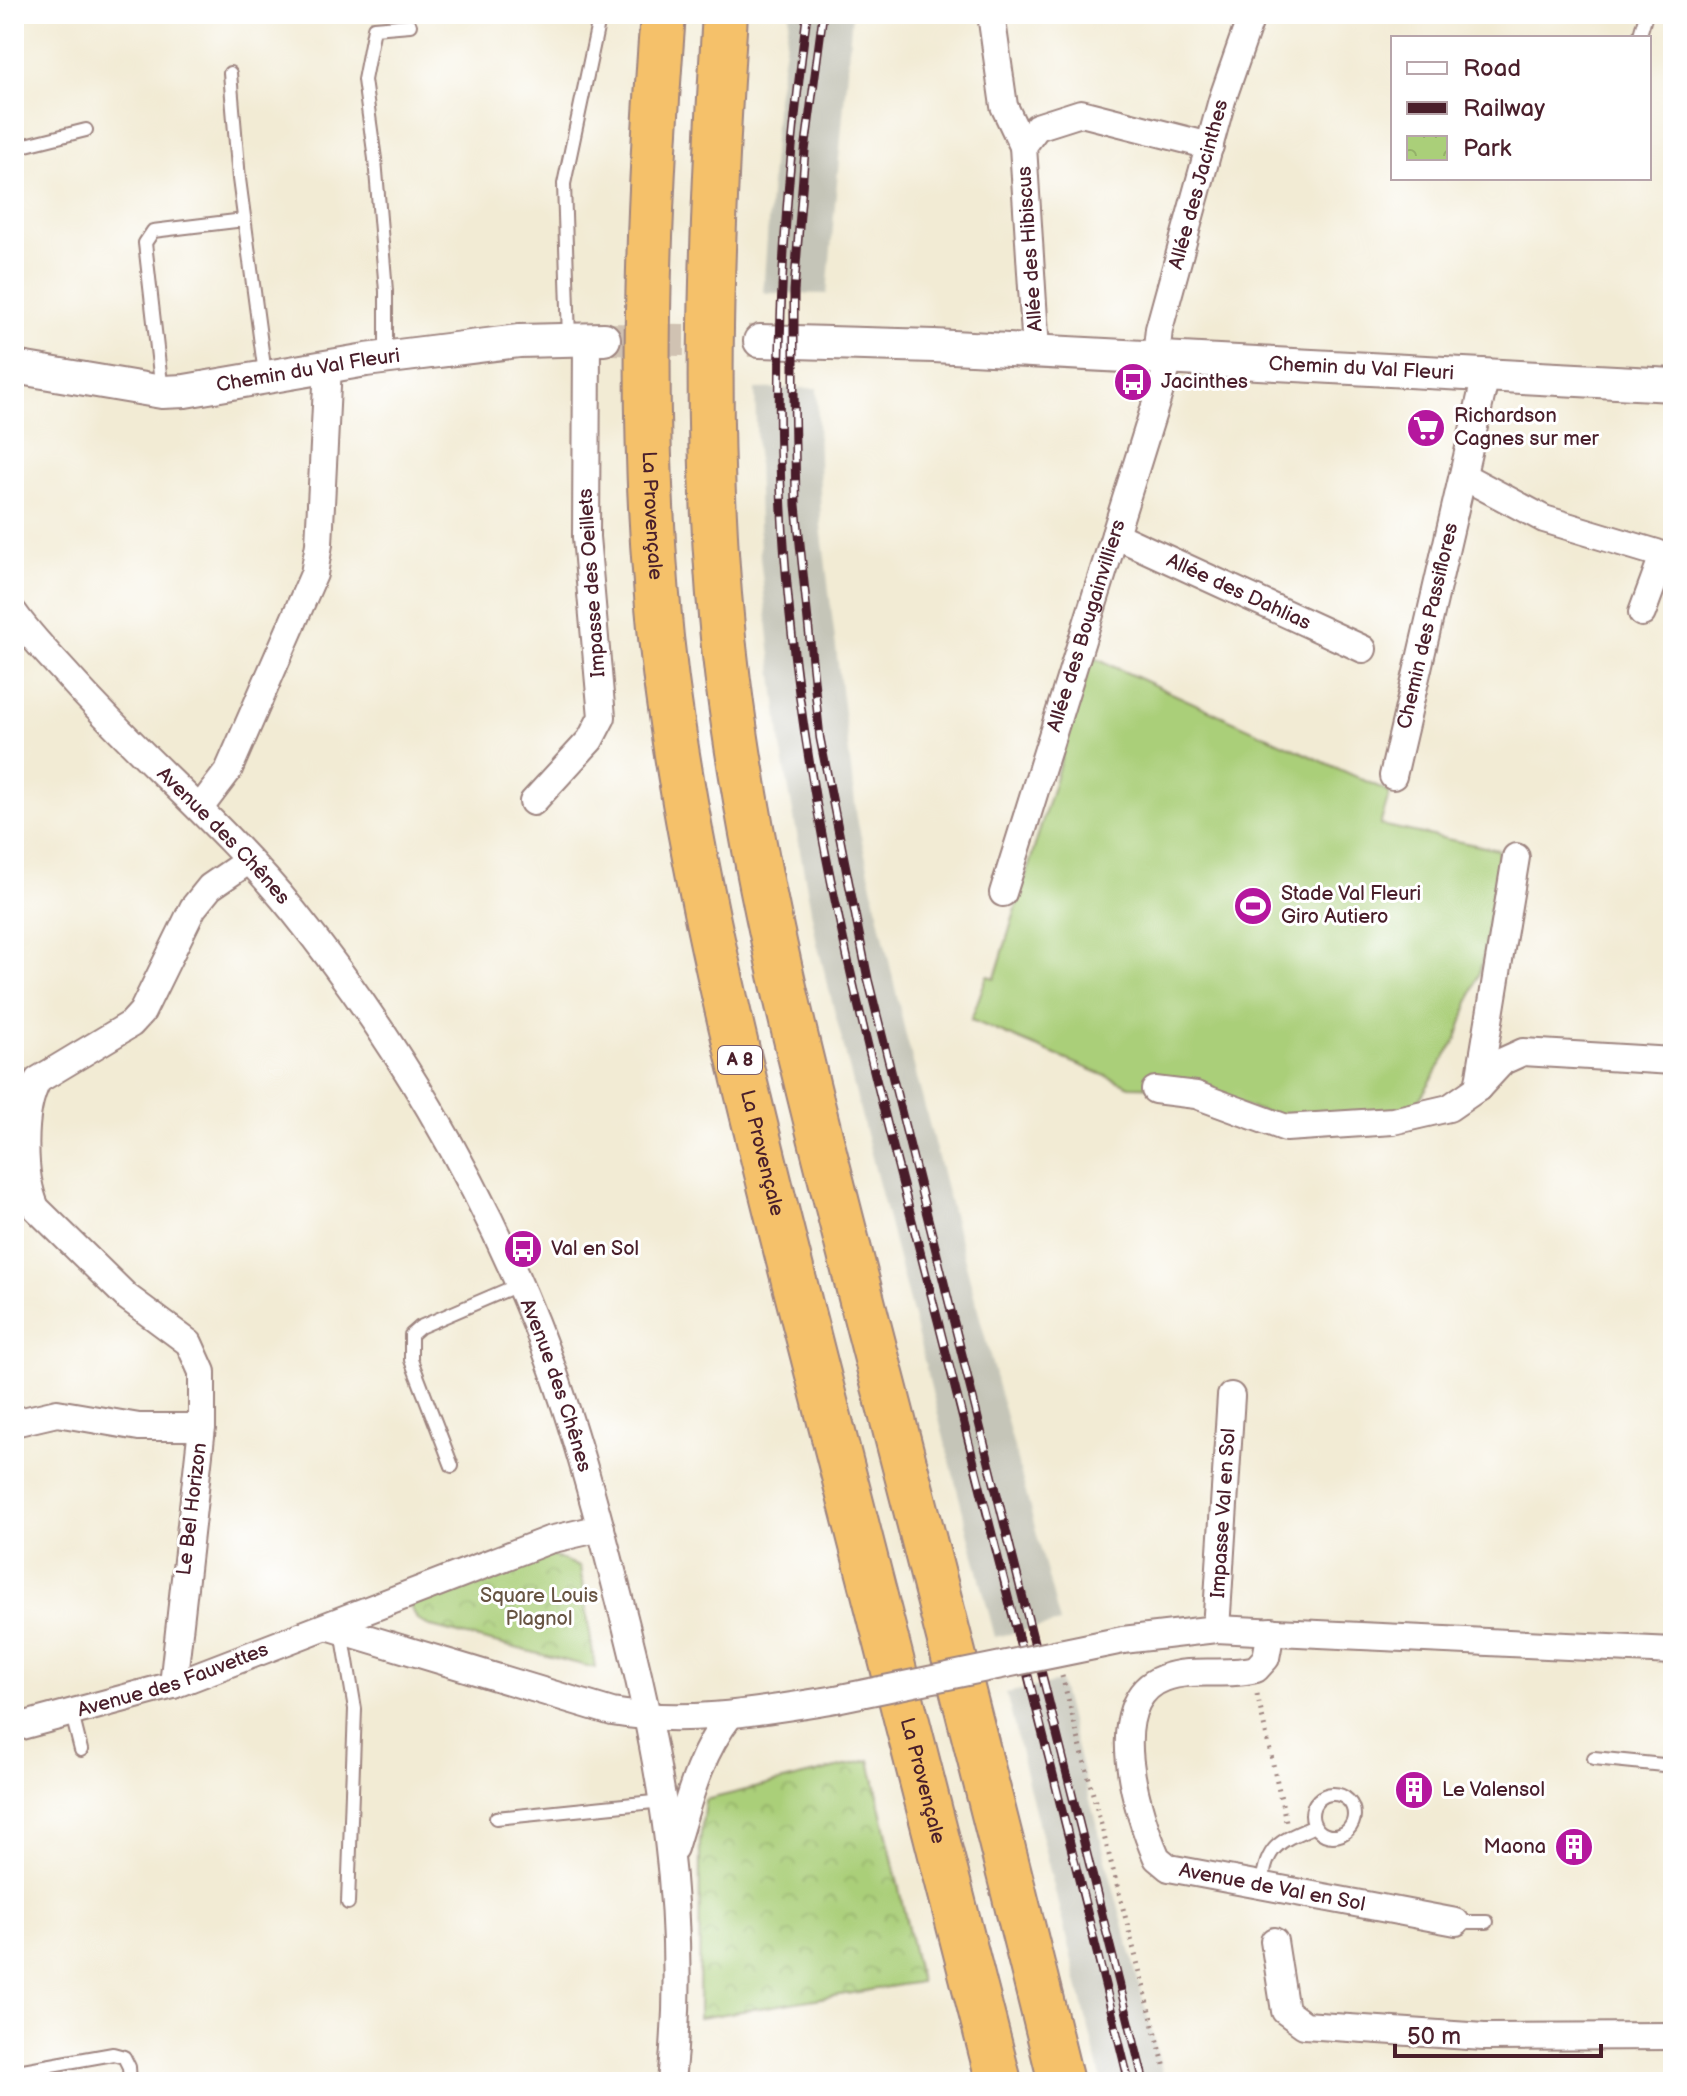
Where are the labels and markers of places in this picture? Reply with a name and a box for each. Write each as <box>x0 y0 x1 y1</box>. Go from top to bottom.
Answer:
bus stop icon: Jacinthes <box>1112 361 1154 403</box>
place label: Jacinthes <box>1161 370 1248 394</box>
place label: Richardson Cagnes sur mer <box>1454 404 1600 451</box>
supermarket icon: Richardson Cagnes sur mer <box>1405 407 1447 449</box>
place label: Stade Val Fleuri Giro Autiero <box>1281 882 1421 929</box>
sports icon: Stade Val Fleuri Giro Autiero <box>1232 885 1274 927</box>
bus stop icon: Val en Sol <box>502 1228 544 1270</box>
place label: Val en Sol <box>551 1237 639 1261</box>
building icon: Le Valensol <box>1393 1769 1435 1811</box>
place label: Le Valensol <box>1442 1778 1545 1802</box>
building icon: Maona <box>1553 1826 1595 1868</box>
place label: Maona <box>1483 1835 1546 1859</box>

